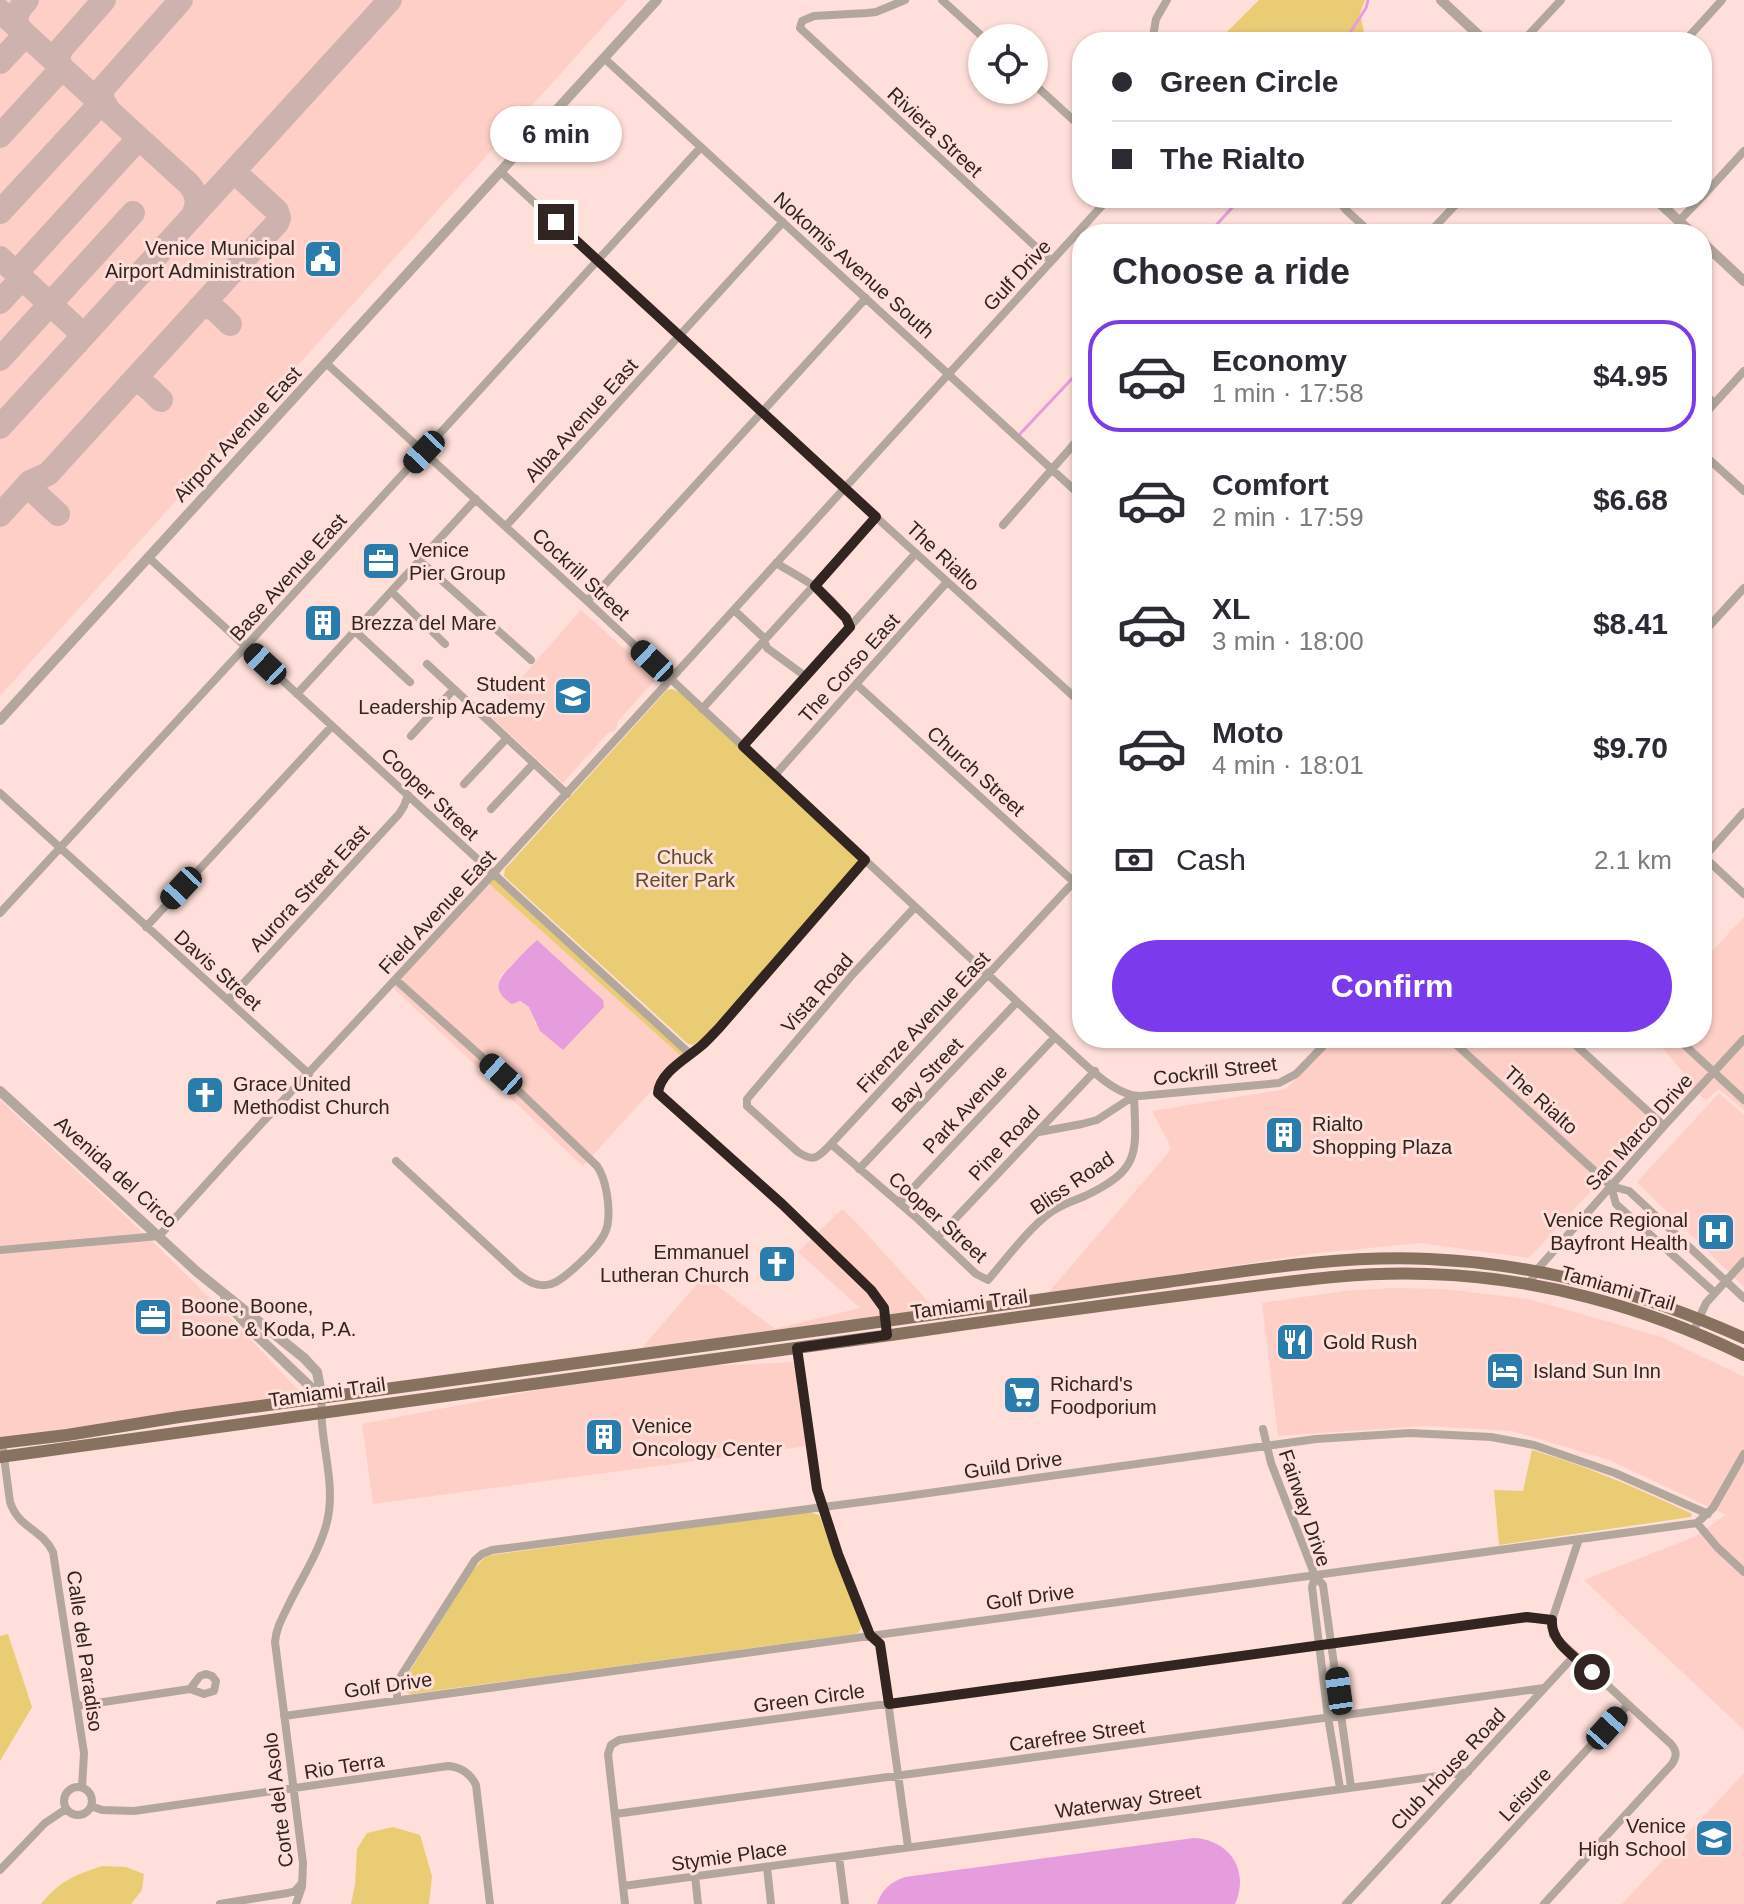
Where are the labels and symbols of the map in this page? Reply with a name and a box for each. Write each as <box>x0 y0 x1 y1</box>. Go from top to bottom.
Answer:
street label: Riviera Street <box>883 83 987 182</box>
callout: 6 min <box>490 106 622 162</box>
street label: Nokomis Avenue South <box>770 187 938 343</box>
route end <box>538 204 574 240</box>
street label: Gulf Drive <box>979 235 1055 315</box>
place label: Venice Municipal Airport Administration <box>105 237 295 282</box>
public building icon: Venice Municipal Airport Administration <box>302 238 344 280</box>
street label: Alba Avenue East <box>520 354 642 486</box>
street label: Airport Avenue East <box>169 362 306 506</box>
car <box>399 426 449 478</box>
street label: Base Avenue East <box>225 509 351 645</box>
street label: The Rialto <box>902 517 984 595</box>
street label: Cockrill Street <box>528 524 634 625</box>
place label: Venice Pier Group <box>409 539 506 584</box>
office icon: Venice Pier Group <box>360 540 402 582</box>
building icon: Brezza del Mare <box>302 602 344 644</box>
street label: The Corso East <box>794 609 904 727</box>
place label: Brezza del Mare <box>351 612 497 634</box>
car <box>626 636 678 686</box>
car <box>239 639 291 689</box>
place label: Student Leadership Academy <box>358 673 545 718</box>
school or university icon: Student Leadership Academy <box>552 675 594 717</box>
street label: Church Street <box>923 722 1030 821</box>
street label: Cooper Street <box>377 743 483 845</box>
street label: Aurora Street East <box>245 820 373 956</box>
street label: Field Avenue East <box>374 845 500 978</box>
park label: Chuck Reiter Park <box>635 846 736 891</box>
car <box>156 862 206 914</box>
street label: Davis Street <box>170 925 266 1015</box>
street label: Firenze Avenue East <box>852 947 994 1097</box>
street label: Vista Road <box>777 949 857 1037</box>
street label: Bay Street <box>887 1033 967 1117</box>
car <box>475 1049 527 1099</box>
street label: Cockrill Street <box>1152 1052 1279 1090</box>
street label: Park Avenue <box>918 1060 1012 1158</box>
street label: The Rialto <box>1500 1061 1582 1139</box>
street label: San Marco Drive <box>1581 1069 1697 1195</box>
place label: Grace United Methodist Church <box>233 1073 390 1118</box>
church icon: Grace United Methodist Church <box>184 1074 226 1116</box>
street label: Pine Road <box>964 1101 1044 1185</box>
street label: Avenida del Circo <box>51 1112 181 1232</box>
place label: Rialto Shopping Plaza <box>1312 1113 1453 1158</box>
building icon: Rialto Shopping Plaza <box>1263 1114 1305 1156</box>
street label: Bliss Road <box>1026 1147 1118 1219</box>
street label: Cooper Street <box>884 1167 992 1267</box>
place label: Venice Regional Bayfront Health <box>1543 1209 1688 1254</box>
hospital icon: Venice Regional Bayfront Health <box>1695 1211 1737 1253</box>
place label: Emmanuel Lutheran Church <box>600 1241 749 1286</box>
church icon: Emmanuel Lutheran Church <box>756 1243 798 1285</box>
street label: Tamiami Trail <box>1558 1261 1678 1315</box>
street label: Tamiami Trail <box>909 1285 1029 1323</box>
place label: Boone, Boone, Boone & Koda, P.A. <box>181 1295 356 1340</box>
office icon: Boone, Boone, Boone & Koda, P.A. <box>132 1296 174 1338</box>
restaurant icon: Gold Rush <box>1274 1321 1316 1363</box>
place label: Gold Rush <box>1323 1331 1418 1353</box>
hotel icon: Island Sun Inn <box>1484 1350 1526 1392</box>
place label: Island Sun Inn <box>1533 1360 1661 1382</box>
street label: Tamiami Trail <box>267 1373 387 1411</box>
place label: Richard's Foodporium <box>1050 1373 1157 1418</box>
supermarket icon: Richard's Foodporium <box>1001 1374 1043 1416</box>
place label: Venice Oncology Center <box>632 1415 782 1460</box>
building icon: Venice Oncology Center <box>583 1416 625 1458</box>
street label: Guild Drive <box>962 1447 1064 1483</box>
street label: Fairway Drive <box>1275 1447 1335 1569</box>
street label: Calle del Paradiso <box>63 1569 107 1733</box>
street label: Golf Drive <box>984 1580 1076 1614</box>
route start <box>1574 1654 1610 1690</box>
car <box>1324 1666 1354 1716</box>
street label: Golf Drive <box>342 1668 434 1702</box>
street label: Green Circle <box>752 1679 866 1717</box>
car <box>1582 1702 1632 1754</box>
street label: Club House Road <box>1386 1704 1510 1834</box>
street label: Carefree Street <box>1008 1715 1147 1755</box>
street label: Corte del Asolo <box>259 1731 297 1869</box>
street label: Rio Terra <box>302 1749 386 1783</box>
street label: Leisure <box>1495 1763 1555 1825</box>
street label: Waterway Street <box>1054 1780 1203 1822</box>
place label: Venice High School <box>1578 1815 1686 1860</box>
school or university icon: Venice High School <box>1693 1817 1735 1859</box>
street label: Stymie Place <box>670 1837 788 1875</box>

